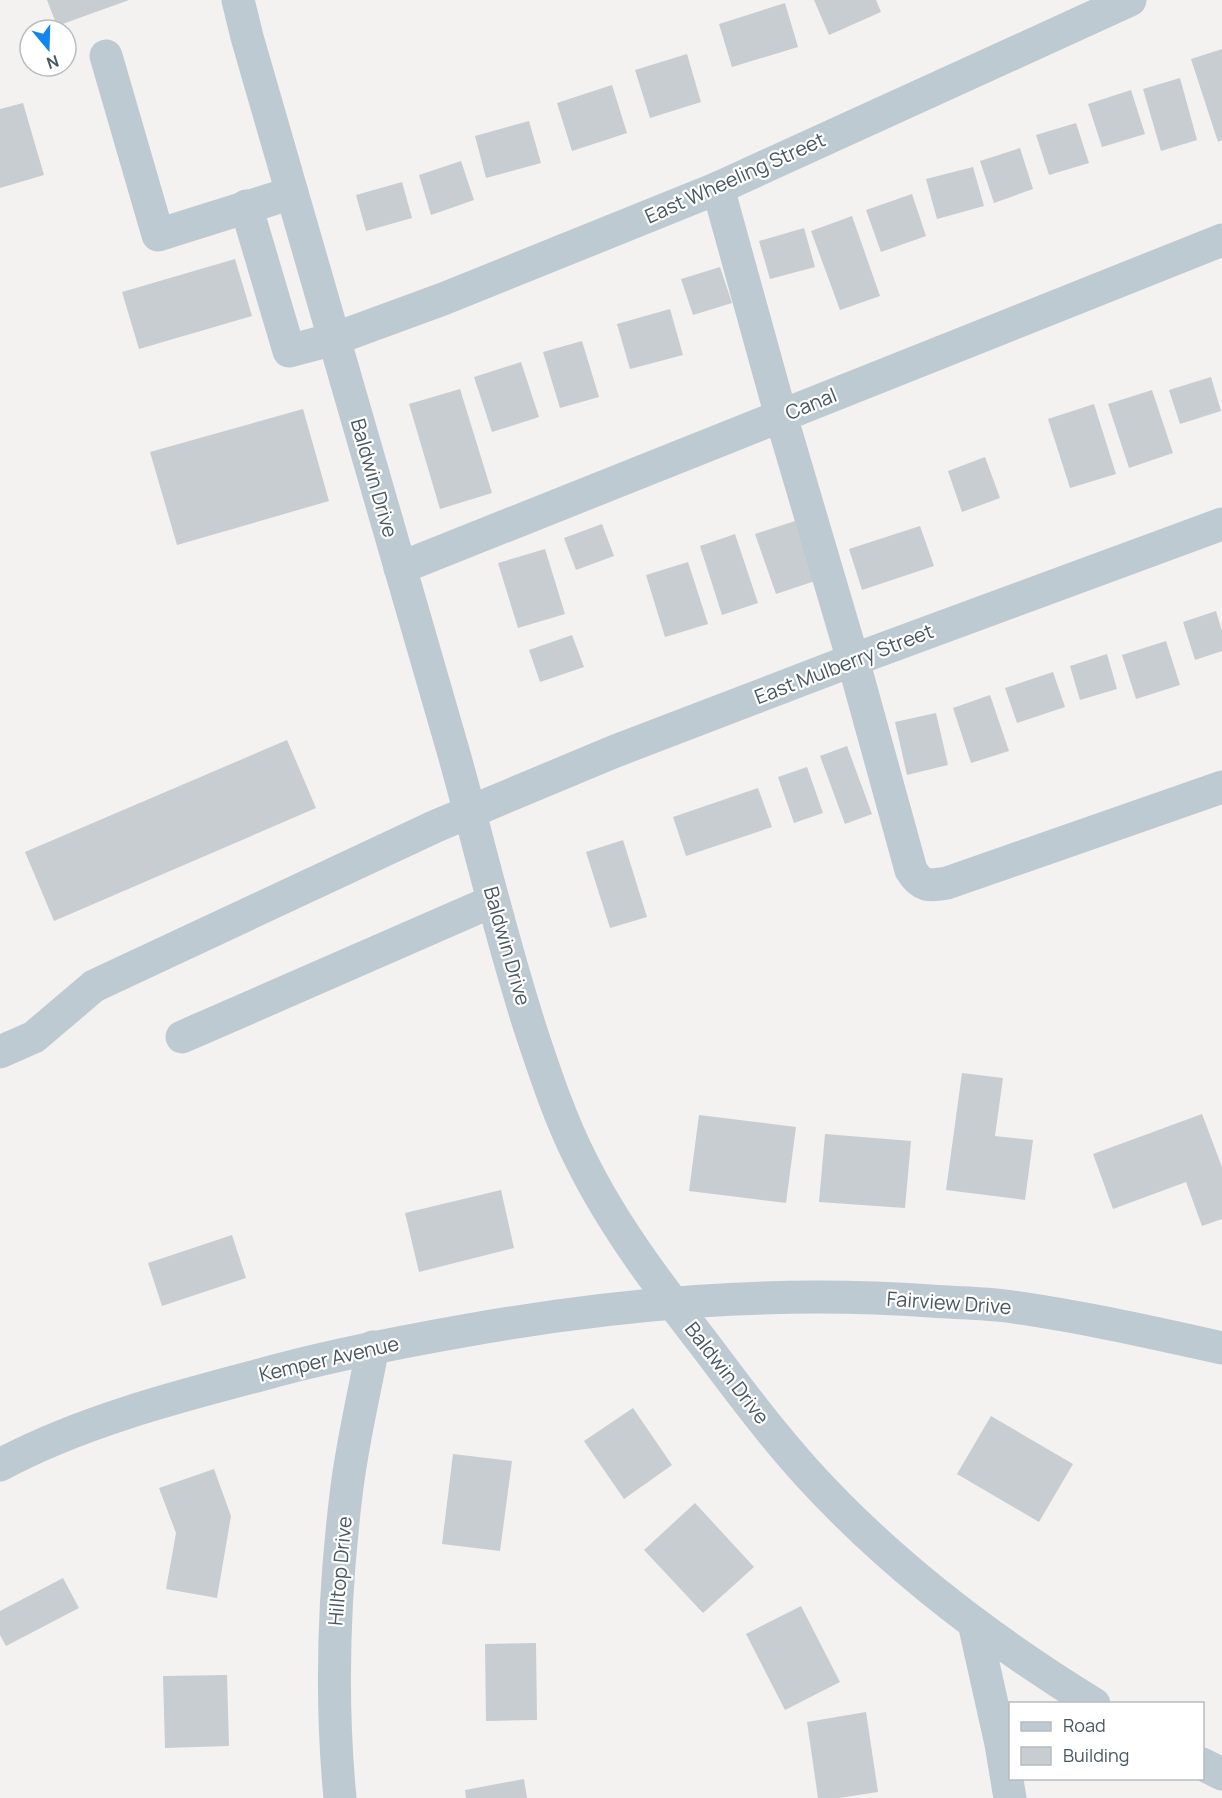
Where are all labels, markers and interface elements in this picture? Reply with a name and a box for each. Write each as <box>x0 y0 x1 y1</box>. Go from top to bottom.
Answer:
north arrow <box>18 18 78 78</box>
text: N <box>44 50 62 74</box>
street label: East Wheeling Street <box>640 126 829 229</box>
street label: Canal <box>781 381 840 426</box>
street label: Baldwin Drive <box>345 415 404 540</box>
street label: East Mulberry Street <box>751 617 937 710</box>
street label: Baldwin Drive <box>478 883 537 1008</box>
street label: Fairview Drive <box>886 1285 1012 1320</box>
street label: Baldwin Drive <box>679 1316 776 1429</box>
street label: Kemper Avenue <box>256 1329 401 1388</box>
street label: Hilltop Drive <box>321 1515 358 1627</box>
legend <box>1009 1702 1204 1780</box>
text: Road <box>1063 1713 1106 1737</box>
text: Building <box>1063 1743 1129 1767</box>

